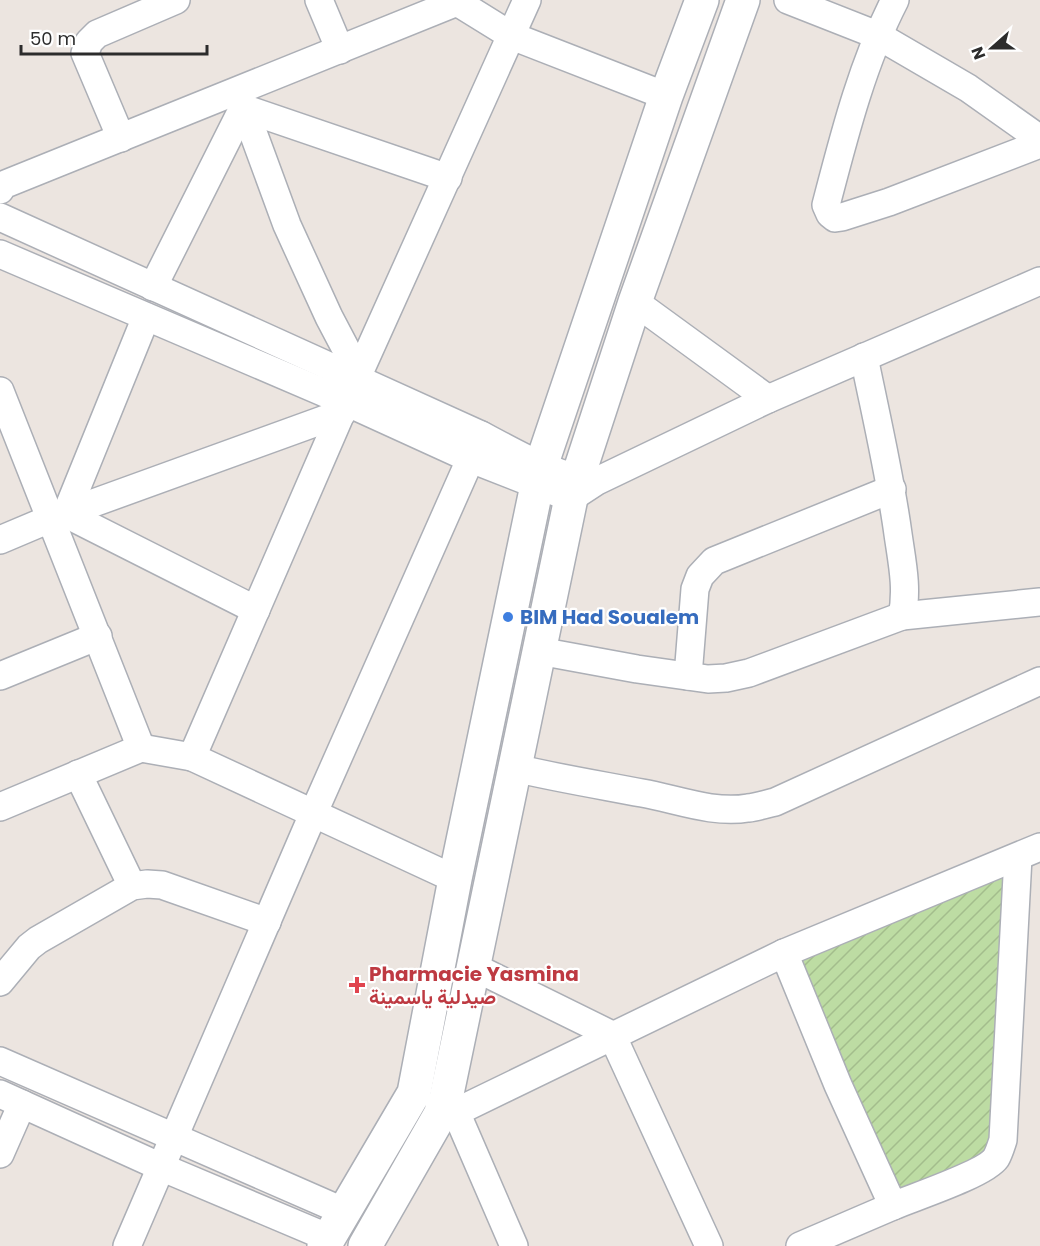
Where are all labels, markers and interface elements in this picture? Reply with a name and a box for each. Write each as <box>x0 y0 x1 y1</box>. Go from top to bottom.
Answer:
scale bar <box>21 18 207 56</box>
north arrow <box>962 18 1022 78</box>
text: 50 m <box>30 26 76 51</box>
text: N <box>966 43 991 63</box>
place label: BIM Had Soualem <box>520 603 699 631</box>
marker: BIM Had Soualem <box>501 610 515 624</box>
place label: Pharmacie Yasmina صيدلية ياسمينة <box>369 960 579 1011</box>
marker: Pharmacie Yasmina صيدلية ياسمينة <box>350 978 364 992</box>

